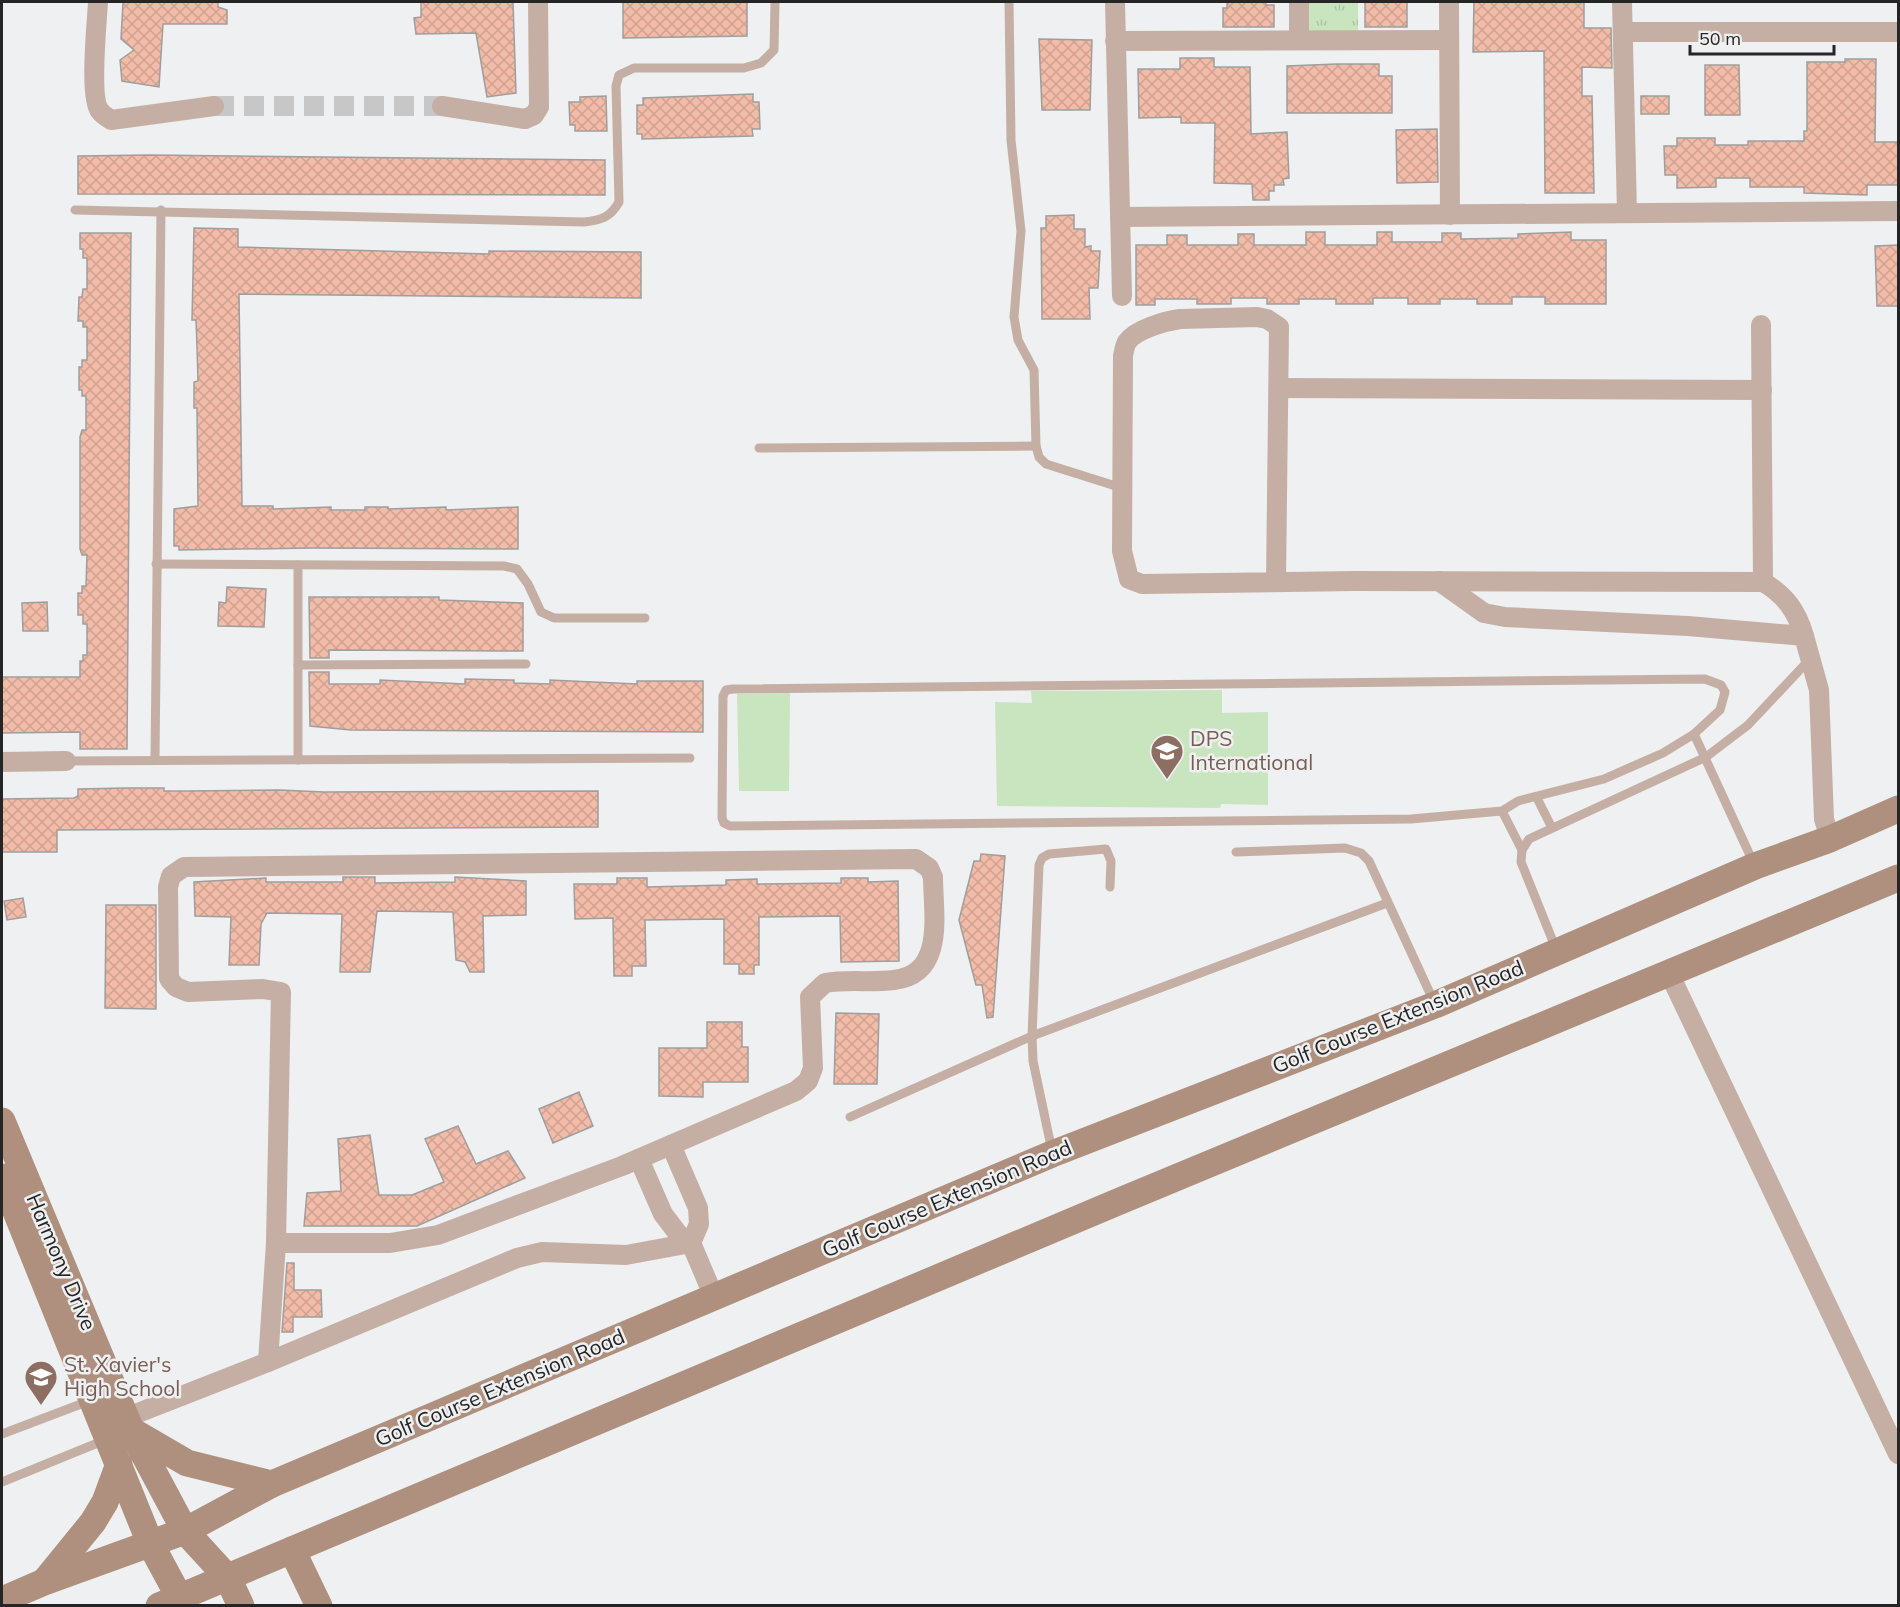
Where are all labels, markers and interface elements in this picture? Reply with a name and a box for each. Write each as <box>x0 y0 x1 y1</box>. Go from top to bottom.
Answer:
scale bar <box>1690 18 1834 56</box>
text: 50 m <box>1699 27 1741 50</box>
place label: DPS International <box>1190 725 1313 775</box>
school or university icon: DPS International <box>1149 733 1185 780</box>
street label: Golf Course Extension Road <box>1268 954 1527 1078</box>
street label: Golf Course Extension Road <box>818 1134 1075 1263</box>
street label: Harmony Drive <box>21 1189 102 1334</box>
street label: Golf Course Extension Road <box>371 1323 628 1452</box>
place label: St. Xavier's High School <box>64 1351 180 1401</box>
school or university icon: St. Xavier's High School <box>23 1359 59 1406</box>

